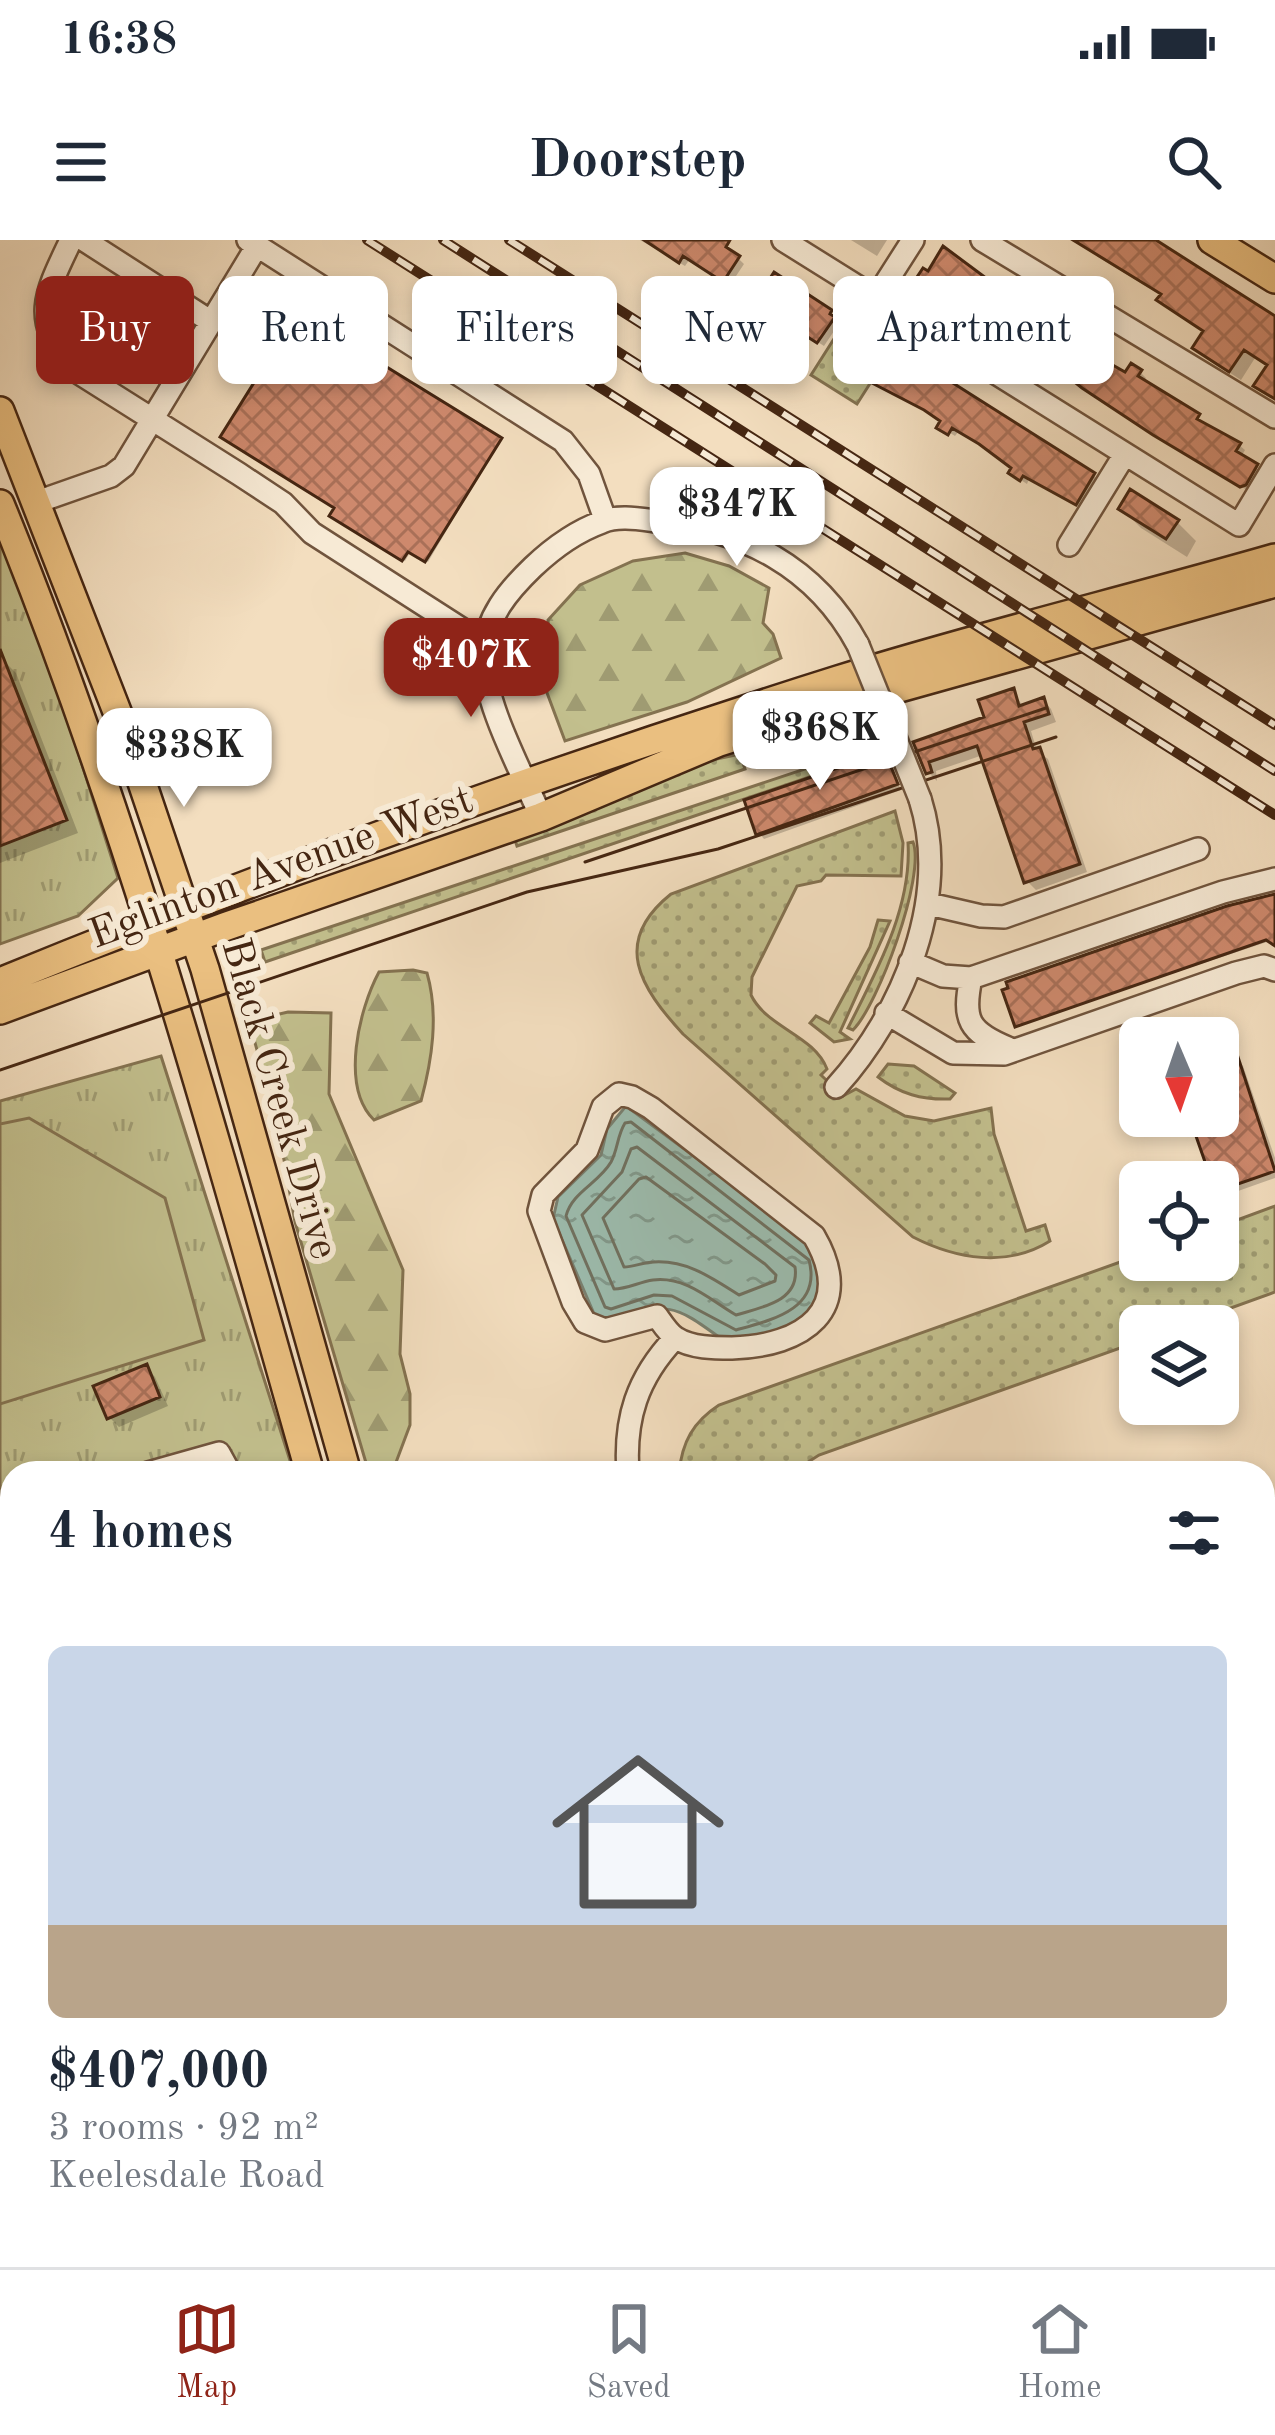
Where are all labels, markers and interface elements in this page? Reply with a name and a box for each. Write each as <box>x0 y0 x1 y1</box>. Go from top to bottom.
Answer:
text: 16:38 <box>60 19 177 64</box>
icon: menu <box>48 129 114 195</box>
icon: search <box>1161 129 1227 195</box>
text: Doorstep <box>528 135 747 189</box>
chip: Buy <box>36 276 194 384</box>
chip: Rent <box>218 276 388 384</box>
chip: Filters <box>412 276 617 384</box>
chip: New <box>641 276 809 384</box>
chip: Apartment <box>833 276 1114 384</box>
pin: $347K <box>653 467 821 569</box>
text: $347K <box>677 486 797 525</box>
pin: $407K <box>387 618 555 720</box>
text: $407K <box>411 637 531 676</box>
pin: $368K <box>736 691 904 793</box>
pin: $338K <box>100 708 268 810</box>
text: $368K <box>760 710 880 749</box>
text: $338K <box>124 727 244 766</box>
street label: Eglinton Avenue West <box>84 780 479 958</box>
street label: Black Creek Drive <box>212 934 344 1264</box>
north arrow <box>1119 1017 1239 1137</box>
map controls <box>1119 1017 1239 1425</box>
button: locate <box>1119 1161 1239 1281</box>
button: layers <box>1119 1305 1239 1425</box>
icon: filters <box>1161 1500 1227 1566</box>
text: 4 homes <box>48 1508 233 1559</box>
icon: home <box>530 1724 746 1940</box>
text: $407,000 <box>48 2048 269 2099</box>
text: 3 rooms · 92 m² <box>48 2109 319 2148</box>
text: Keelesdale Road <box>48 2157 325 2196</box>
tab: Map <box>174 2296 240 2409</box>
tab: Saved <box>587 2296 671 2409</box>
tab: Home <box>1018 2296 1101 2409</box>

